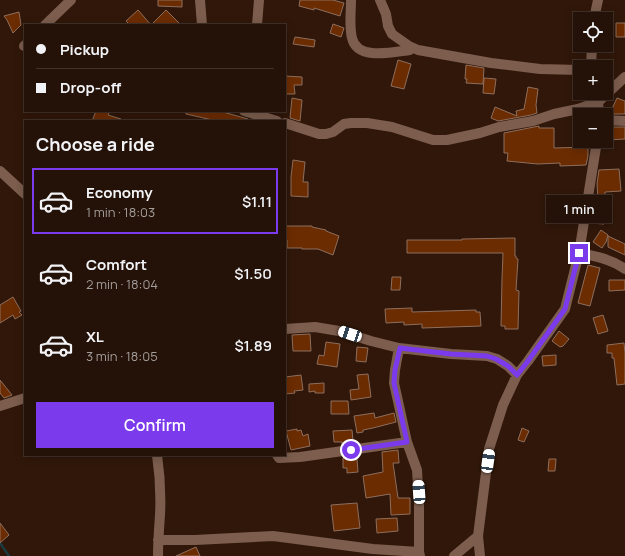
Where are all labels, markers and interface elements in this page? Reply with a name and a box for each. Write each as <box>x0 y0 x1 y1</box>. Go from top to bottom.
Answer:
map controls <box>573 12 613 148</box>
button: locate <box>573 12 613 52</box>
text: Pickup <box>60 39 109 60</box>
button: + <box>573 60 613 100</box>
text: Drop-off <box>60 77 121 98</box>
button: − <box>573 108 613 148</box>
text: Choose a ride <box>36 132 155 156</box>
text: Economy <box>86 182 153 203</box>
icon: car <box>38 183 74 219</box>
text: $1.11 <box>242 191 272 212</box>
callout: 1 min <box>546 195 612 223</box>
text: 1 min <box>564 200 595 218</box>
text: 1 min · 18:03 <box>86 203 155 221</box>
route end <box>570 244 588 262</box>
text: Comfort <box>86 254 147 275</box>
icon: car <box>38 255 74 291</box>
text: $1.50 <box>234 263 272 284</box>
text: 2 min · 18:04 <box>86 275 158 293</box>
car <box>337 325 363 343</box>
text: XL <box>86 326 104 347</box>
icon: car <box>38 327 74 363</box>
text: $1.89 <box>234 335 272 356</box>
text: 3 min · 18:05 <box>86 347 158 365</box>
button: Confirm <box>36 402 274 448</box>
route start <box>342 441 360 459</box>
car <box>480 448 496 474</box>
car <box>412 480 426 504</box>

